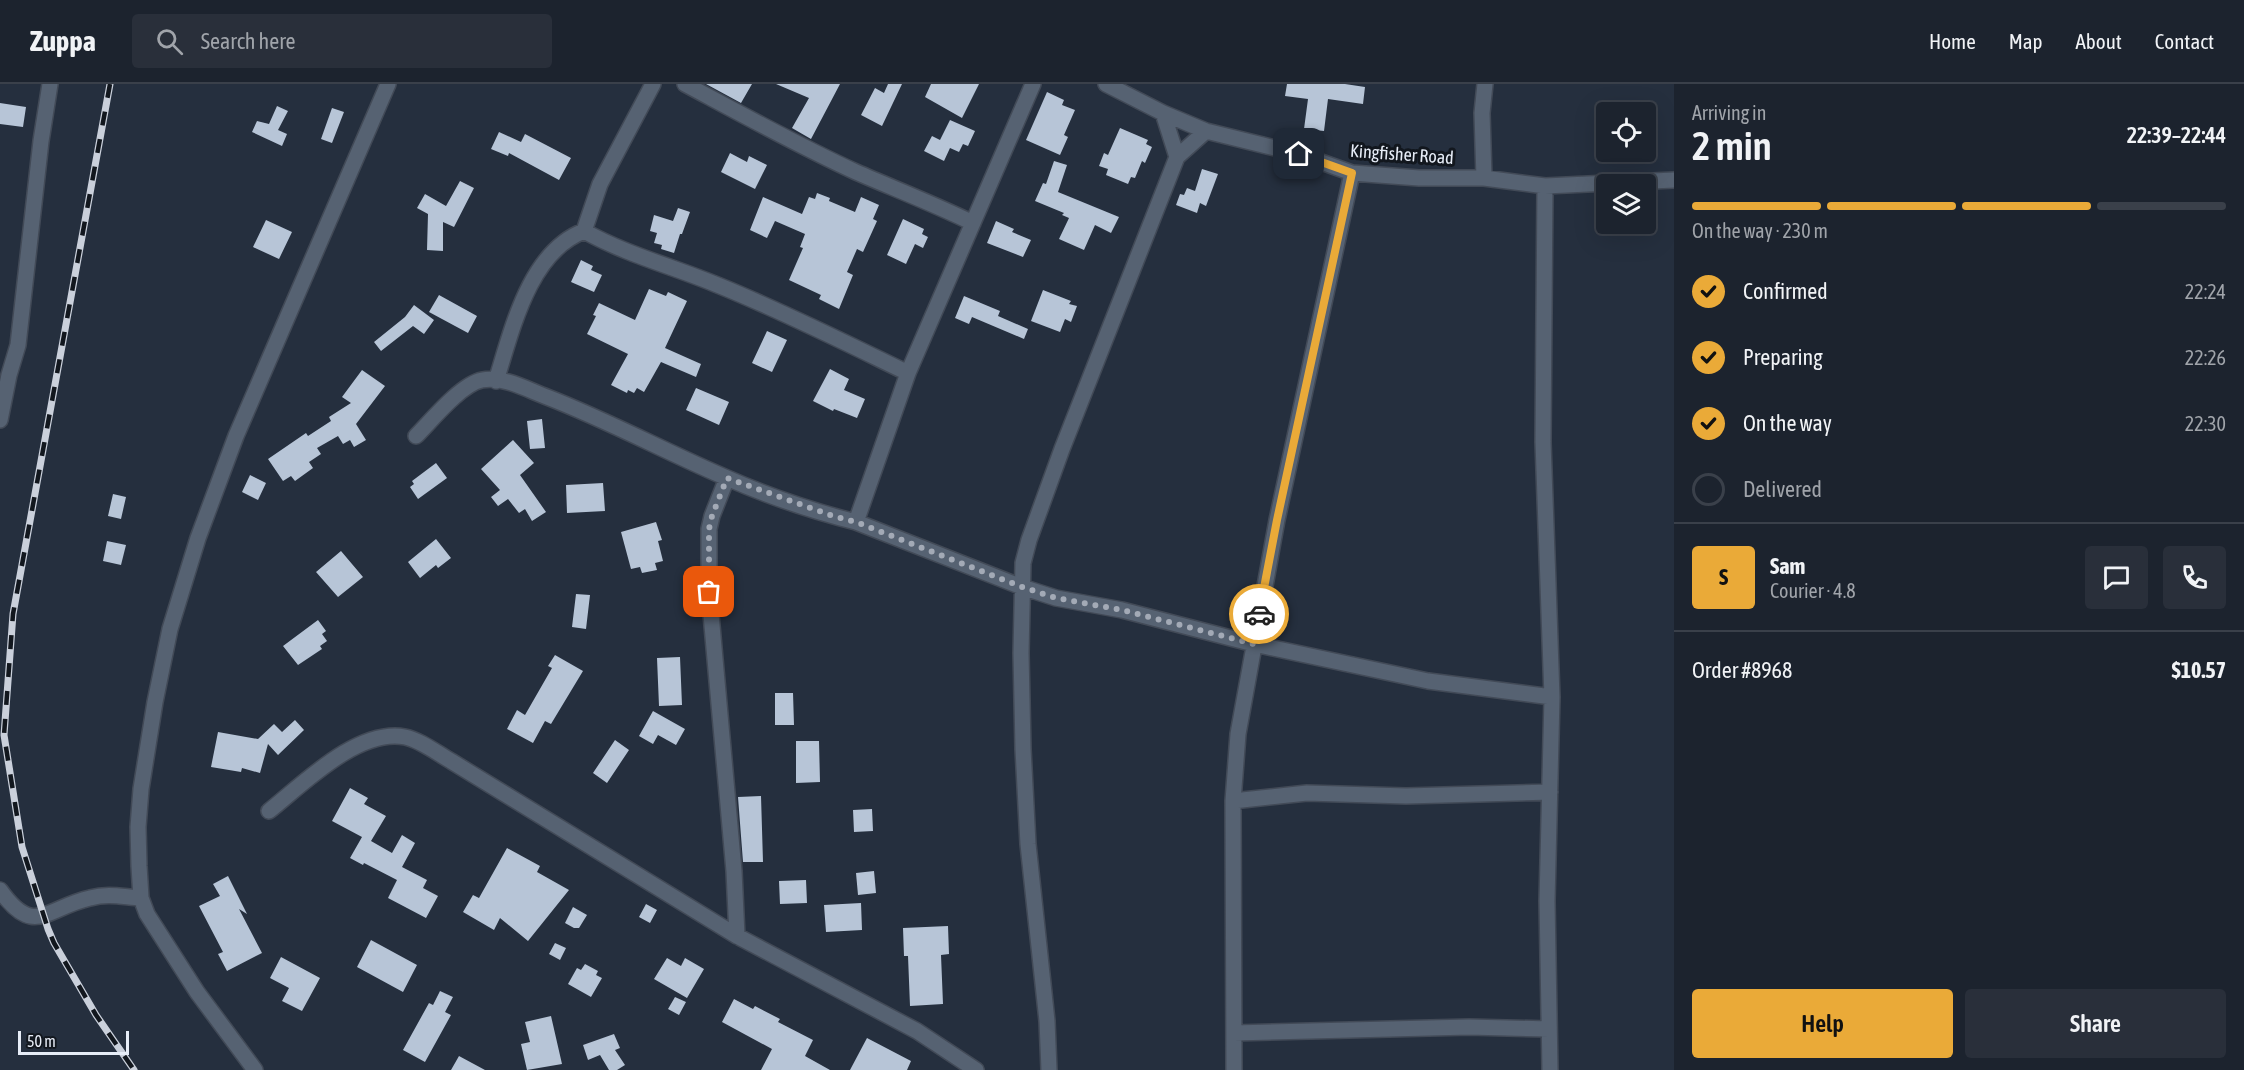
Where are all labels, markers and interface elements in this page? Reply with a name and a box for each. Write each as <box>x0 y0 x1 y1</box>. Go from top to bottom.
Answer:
search box <box>132 14 552 68</box>
text: Zuppa <box>30 25 96 57</box>
icon: search <box>153 25 186 58</box>
text: Search here <box>201 28 296 54</box>
text: Home <box>1929 29 1976 53</box>
text: Map <box>2009 29 2043 53</box>
text: About <box>2076 29 2122 53</box>
text: Contact <box>2155 29 2214 53</box>
text: Arriving in <box>1692 101 1766 124</box>
map controls <box>1596 102 1656 234</box>
button: locate <box>1596 102 1656 162</box>
text: 22:39–22:44 <box>2127 122 2226 148</box>
text: 2 min <box>1692 124 1772 168</box>
pin <box>1273 128 1324 179</box>
icon: home <box>1282 137 1315 170</box>
street label: Kingfisher Road <box>1349 140 1455 168</box>
button: layers <box>1596 174 1656 234</box>
text: On the way · 230 m <box>1692 219 1828 242</box>
icon: check <box>1692 275 1725 308</box>
text: Confirmed <box>1743 278 1828 304</box>
text: 22:24 <box>2185 280 2226 303</box>
icon: check <box>1692 341 1725 374</box>
text: Preparing <box>1743 344 1823 370</box>
text: 22:26 <box>2185 346 2226 369</box>
icon: check <box>1692 407 1725 440</box>
text: On the way <box>1743 410 1832 436</box>
text: 22:30 <box>2185 412 2226 435</box>
text: Delivered <box>1743 476 1822 502</box>
button: chat <box>2085 546 2148 609</box>
button: phone <box>2163 546 2226 609</box>
text: Sam <box>1770 553 1805 579</box>
text: S <box>1719 564 1728 590</box>
pin <box>683 566 734 617</box>
icon: bag <box>692 575 725 608</box>
text: Courier · 4.8 <box>1770 579 1856 602</box>
courier <box>1229 584 1289 644</box>
icon: car <box>1243 598 1276 631</box>
text: Order #8968 <box>1692 657 1792 683</box>
text: $10.57 <box>2171 657 2226 683</box>
button: Help <box>1692 989 1953 1058</box>
button: Share <box>1965 989 2226 1058</box>
scale bar <box>18 1028 129 1056</box>
text: 50 m <box>27 1032 56 1050</box>

